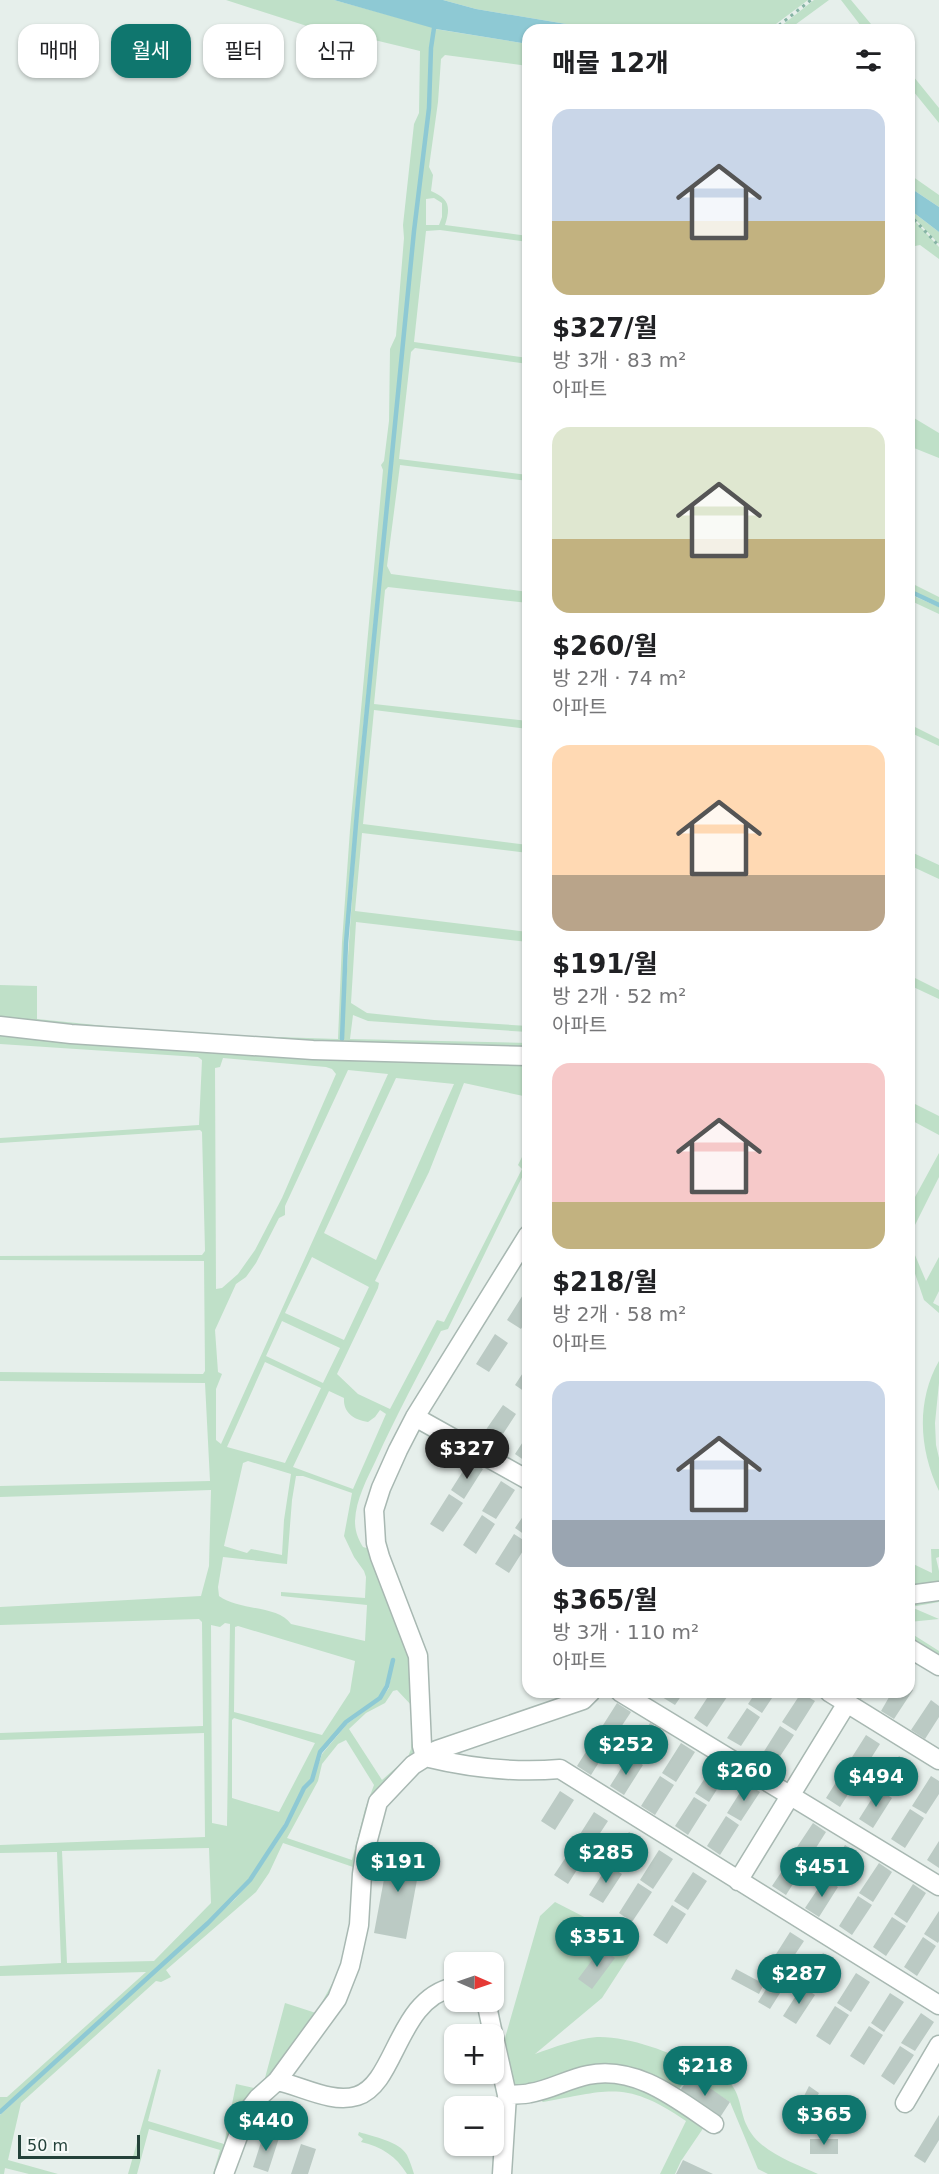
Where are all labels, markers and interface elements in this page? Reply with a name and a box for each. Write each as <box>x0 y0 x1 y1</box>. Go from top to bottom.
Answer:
chip: 매매 <box>18 24 99 78</box>
chip: 월세 <box>111 24 191 78</box>
chip: 필터 <box>203 24 284 78</box>
chip: 신규 <box>296 24 377 78</box>
icon: filters <box>852 44 885 77</box>
text: 매물 12개 <box>552 48 669 78</box>
icon: home <box>665 148 773 256</box>
text: $327/월 <box>552 313 658 343</box>
text: 방 3개 · 83 m² <box>552 348 686 372</box>
text: 아파트 <box>552 377 607 401</box>
icon: home <box>665 466 773 574</box>
text: $260/월 <box>552 631 658 661</box>
text: 방 2개 · 74 m² <box>552 666 686 690</box>
text: 아파트 <box>552 695 607 719</box>
icon: home <box>665 784 773 892</box>
text: $191/월 <box>552 949 658 979</box>
text: 방 2개 · 52 m² <box>552 984 686 1008</box>
text: 아파트 <box>552 1013 607 1037</box>
icon: home <box>665 1102 773 1210</box>
text: $218/월 <box>552 1267 658 1297</box>
text: 방 2개 · 58 m² <box>552 1302 686 1326</box>
text: 아파트 <box>552 1331 607 1355</box>
icon: home <box>665 1420 773 1528</box>
pin: $327 <box>431 1429 503 1480</box>
text: $327 <box>439 1436 495 1460</box>
text: $365/월 <box>552 1585 658 1615</box>
text: 방 3개 · 110 m² <box>552 1620 699 1644</box>
text: 아파트 <box>552 1649 607 1673</box>
pin: $252 <box>590 1725 662 1776</box>
text: $252 <box>598 1732 654 1756</box>
pin: $260 <box>708 1751 780 1802</box>
pin: $494 <box>840 1757 912 1808</box>
text: $260 <box>716 1758 772 1782</box>
text: $494 <box>848 1764 904 1788</box>
pin: $285 <box>570 1833 642 1884</box>
text: $285 <box>578 1840 634 1864</box>
pin: $191 <box>362 1842 434 1893</box>
pin: $451 <box>786 1847 858 1898</box>
text: $191 <box>370 1849 426 1873</box>
text: $451 <box>794 1854 850 1878</box>
pin: $351 <box>561 1917 633 1968</box>
text: $351 <box>569 1924 625 1948</box>
north arrow <box>444 1952 504 2012</box>
map controls <box>444 1952 504 2156</box>
pin: $287 <box>763 1954 835 2005</box>
text: $287 <box>771 1961 827 1985</box>
button: + <box>444 2024 504 2084</box>
pin: $218 <box>669 2046 741 2097</box>
text: $218 <box>677 2053 733 2077</box>
pin: $365 <box>788 2095 860 2146</box>
button: − <box>444 2096 504 2156</box>
pin: $440 <box>230 2101 302 2152</box>
text: $365 <box>796 2102 852 2126</box>
text: $440 <box>238 2108 294 2132</box>
scale bar <box>18 2132 140 2160</box>
text: 50 m <box>27 2136 68 2155</box>

